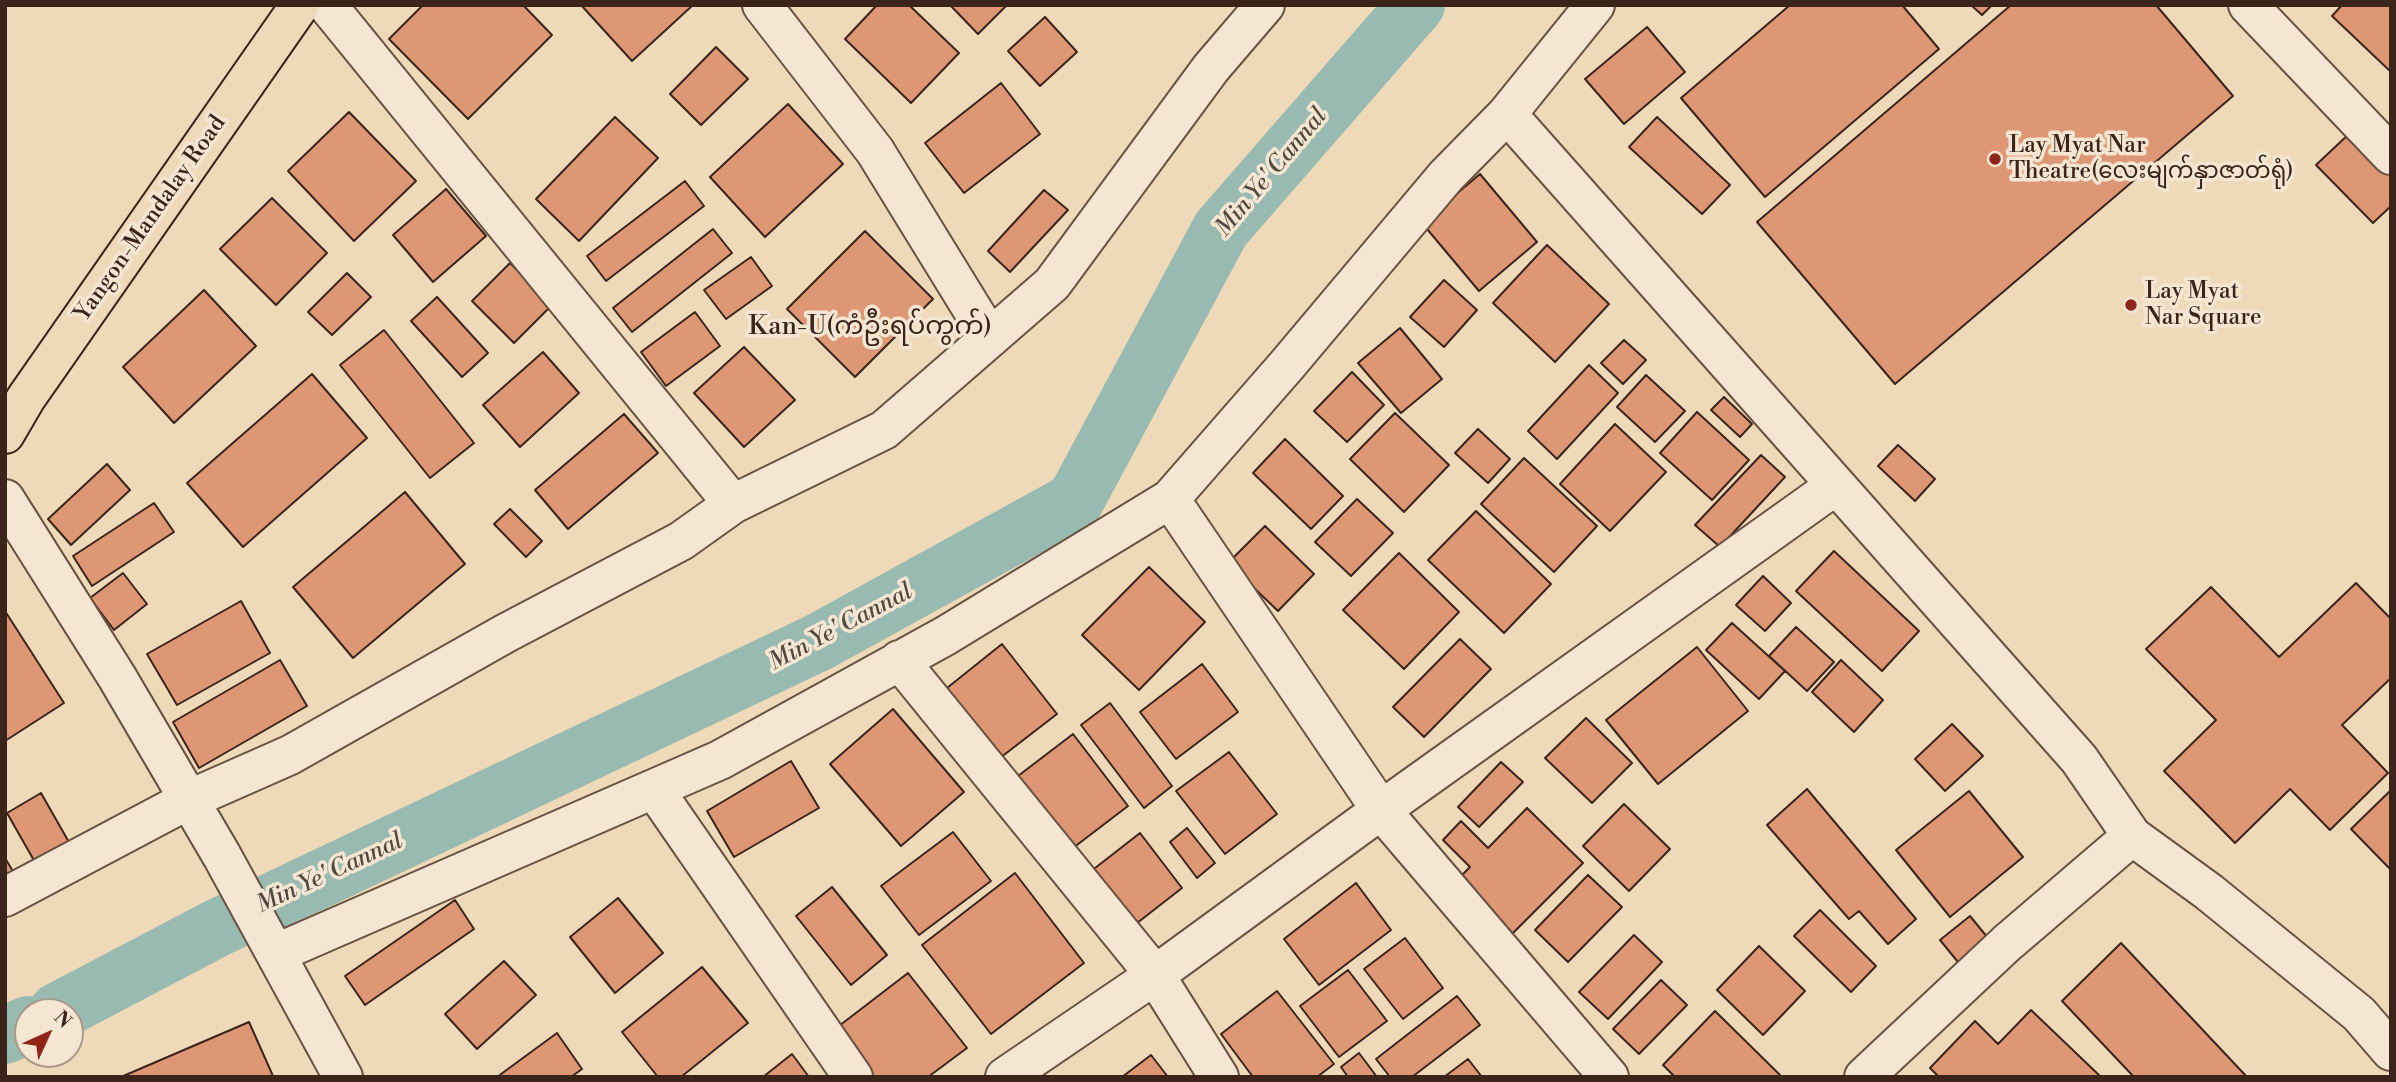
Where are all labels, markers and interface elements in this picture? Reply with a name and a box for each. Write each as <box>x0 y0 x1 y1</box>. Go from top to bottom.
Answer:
water label: Min Ye' Cannal <box>1210 103 1334 243</box>
street label: Yangon-Mandalay Road <box>69 111 233 327</box>
place label: Lay Myat Nar Theatre(လေးမျက်နှာဇာတ်ရုံ) <box>2009 132 2293 186</box>
marker: Lay Myat Nar Theatre(လေးမျက်နှာဇာတ်ရုံ) <box>1987 151 2003 167</box>
place label: Lay Myat Nar Square <box>2145 278 2262 332</box>
marker: Lay Myat Nar Square <box>2123 297 2139 313</box>
district label: Kan-U(ကံဦးရပ်ကွက်) <box>748 312 992 344</box>
water label: Min Ye' Cannal <box>764 578 918 678</box>
water label: Min Ye' Cannal <box>252 827 408 921</box>
north arrow <box>14 998 84 1068</box>
text: N <box>49 1006 76 1033</box>

